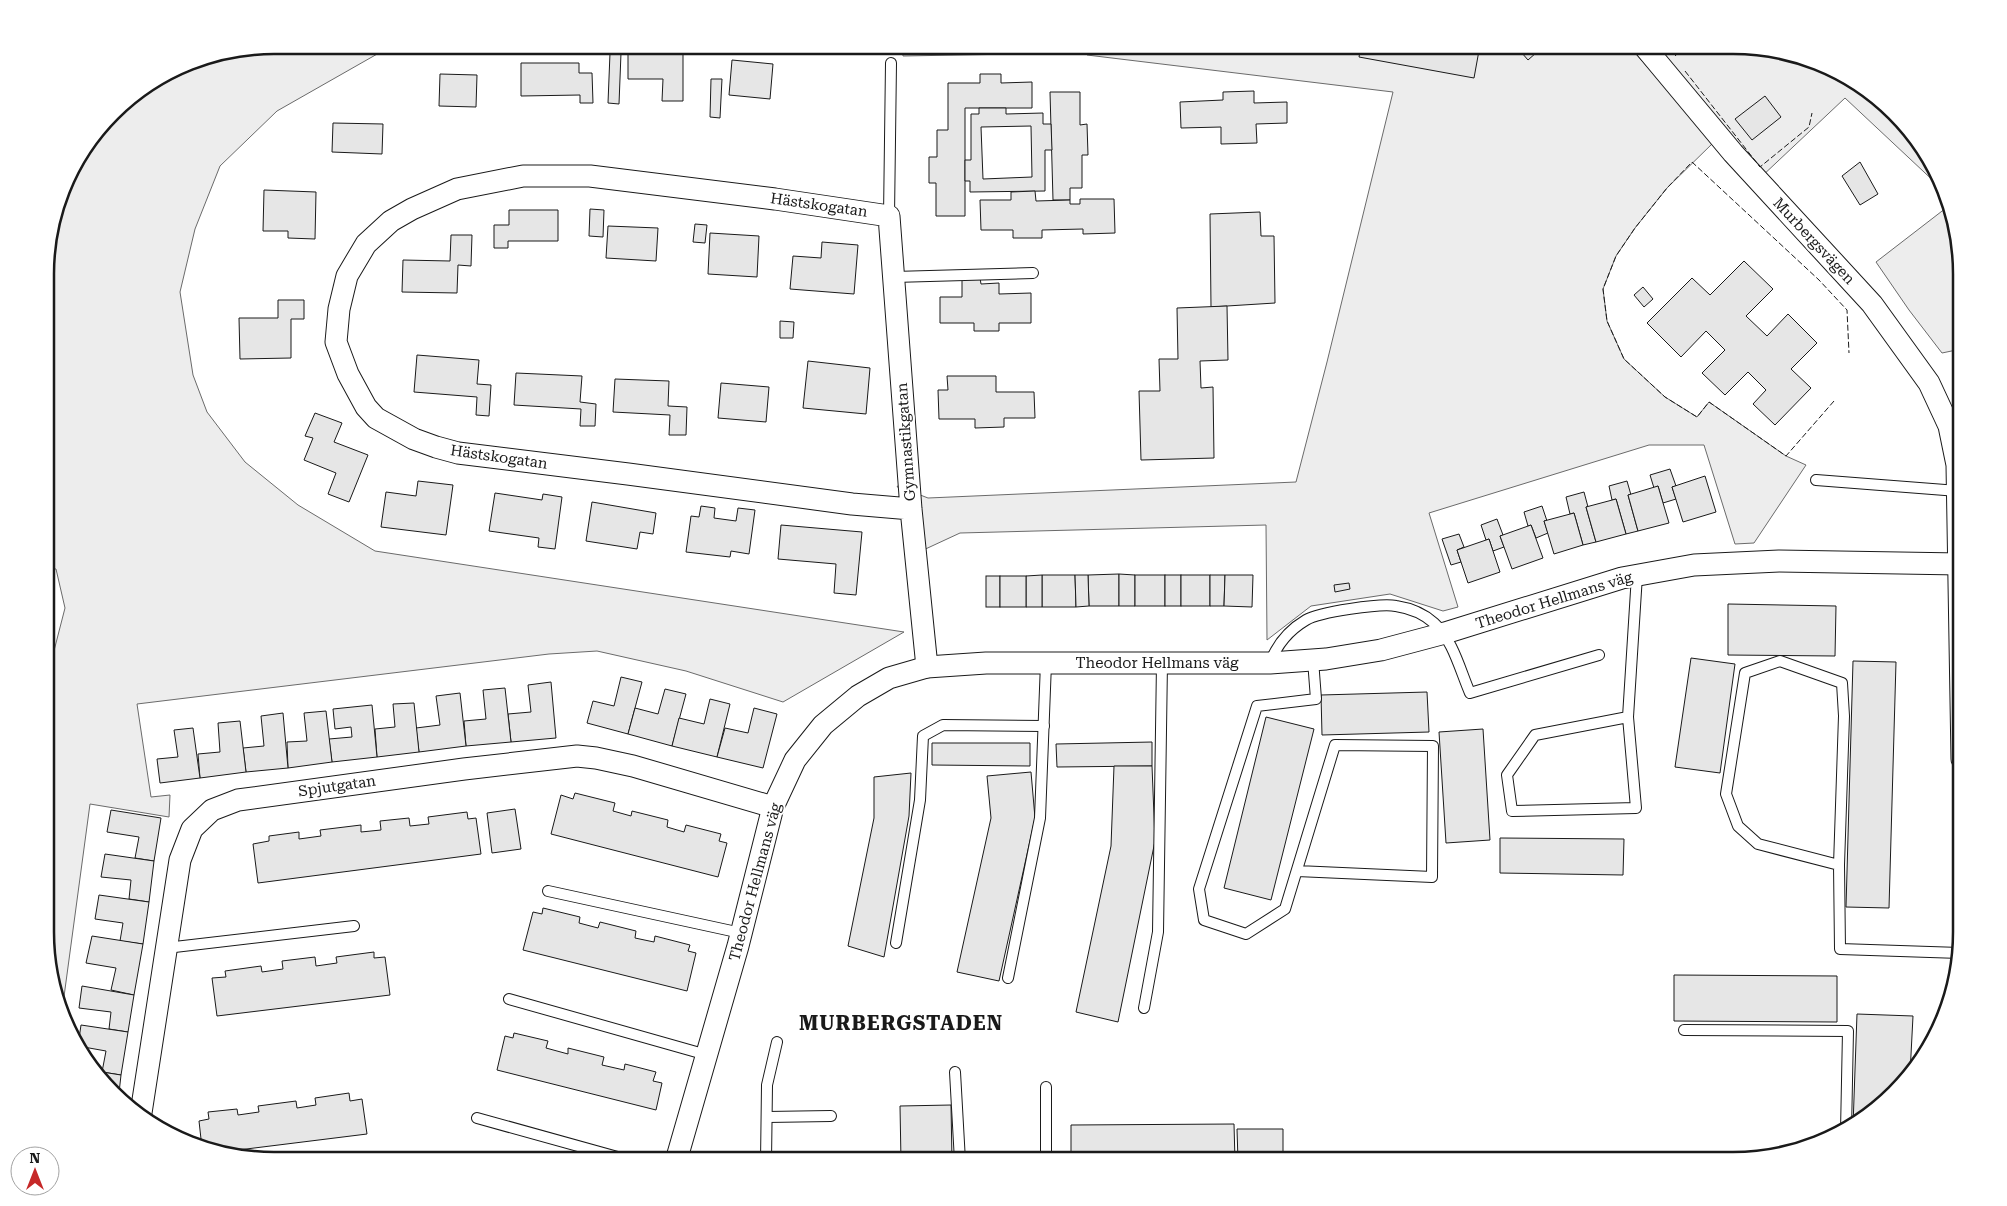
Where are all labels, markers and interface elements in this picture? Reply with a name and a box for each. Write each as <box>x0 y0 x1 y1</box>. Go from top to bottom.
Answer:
street label: Hästskogatan <box>769 189 869 221</box>
street label: Murbergsvägen <box>1769 194 1859 288</box>
street label: Gymnastikgatan <box>893 382 919 502</box>
street label: Hästskogatan <box>449 441 549 473</box>
street label: Theodor Hellmans väg <box>1473 567 1635 632</box>
street label: Theodor Hellmans väg <box>1075 654 1239 672</box>
street label: Spjutgatan <box>297 772 377 800</box>
street label: Theodor Hellmans väg <box>725 800 785 963</box>
district label: MURBERGSTADEN <box>799 1011 1003 1035</box>
north arrow <box>10 1146 60 1196</box>
text: N <box>30 1150 41 1166</box>

